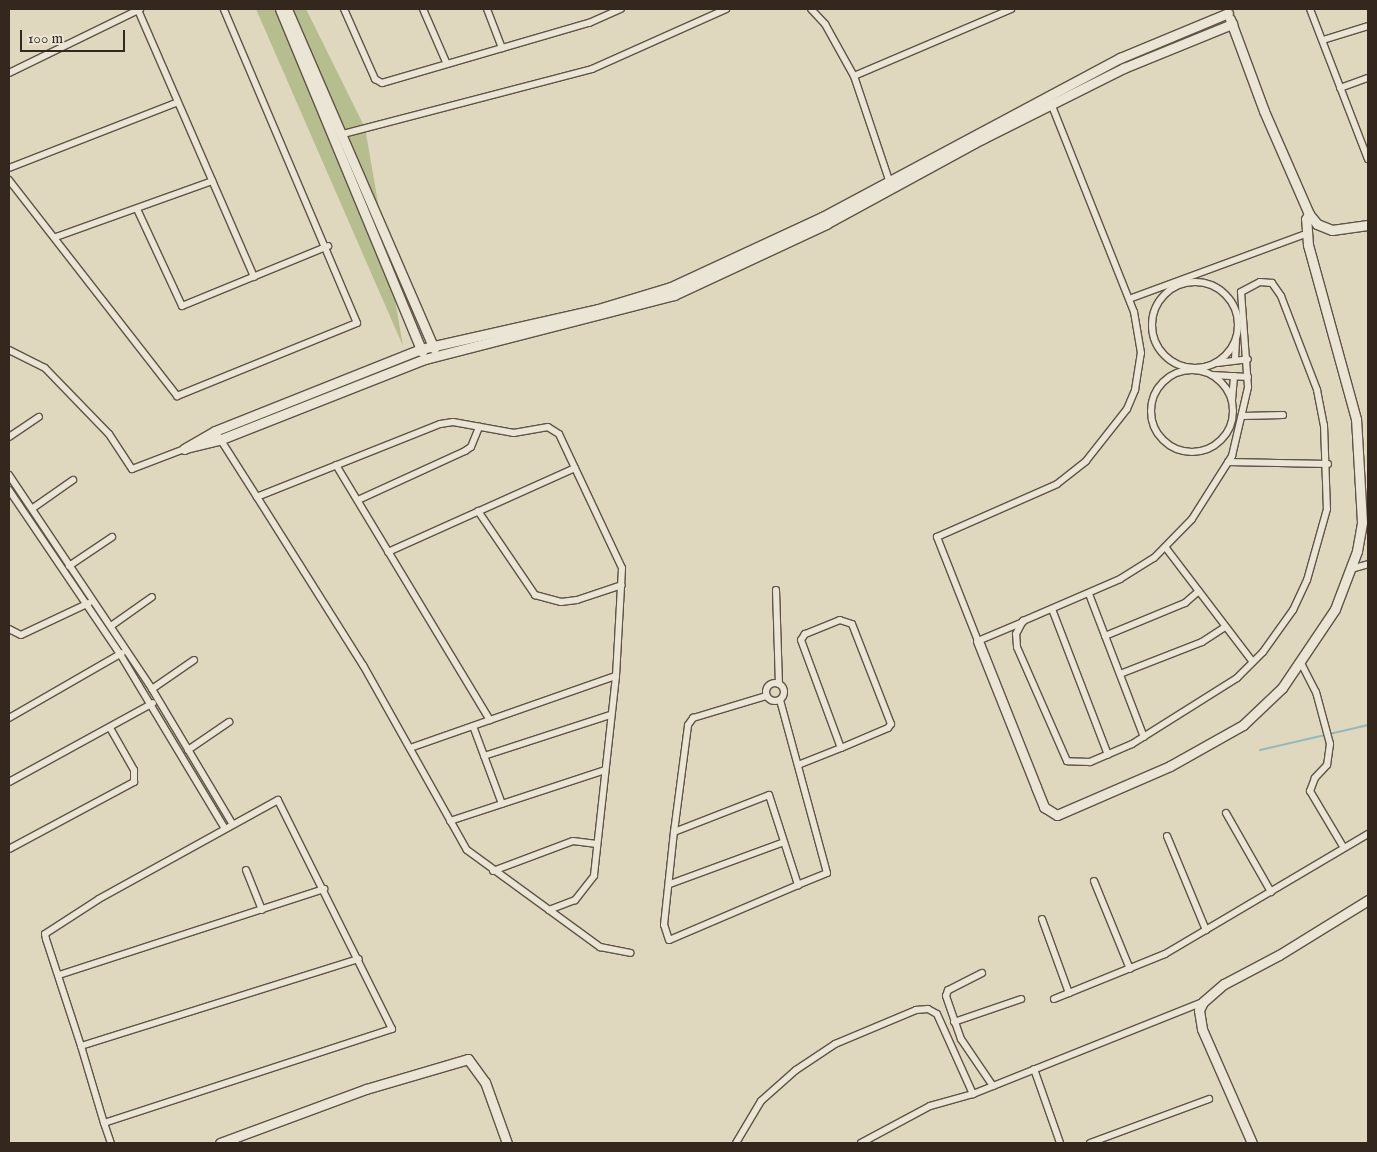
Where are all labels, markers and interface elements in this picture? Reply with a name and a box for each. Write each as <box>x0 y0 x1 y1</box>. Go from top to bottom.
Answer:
scale bar <box>22 20 128 52</box>
text: 100 m <box>28 29 63 48</box>

